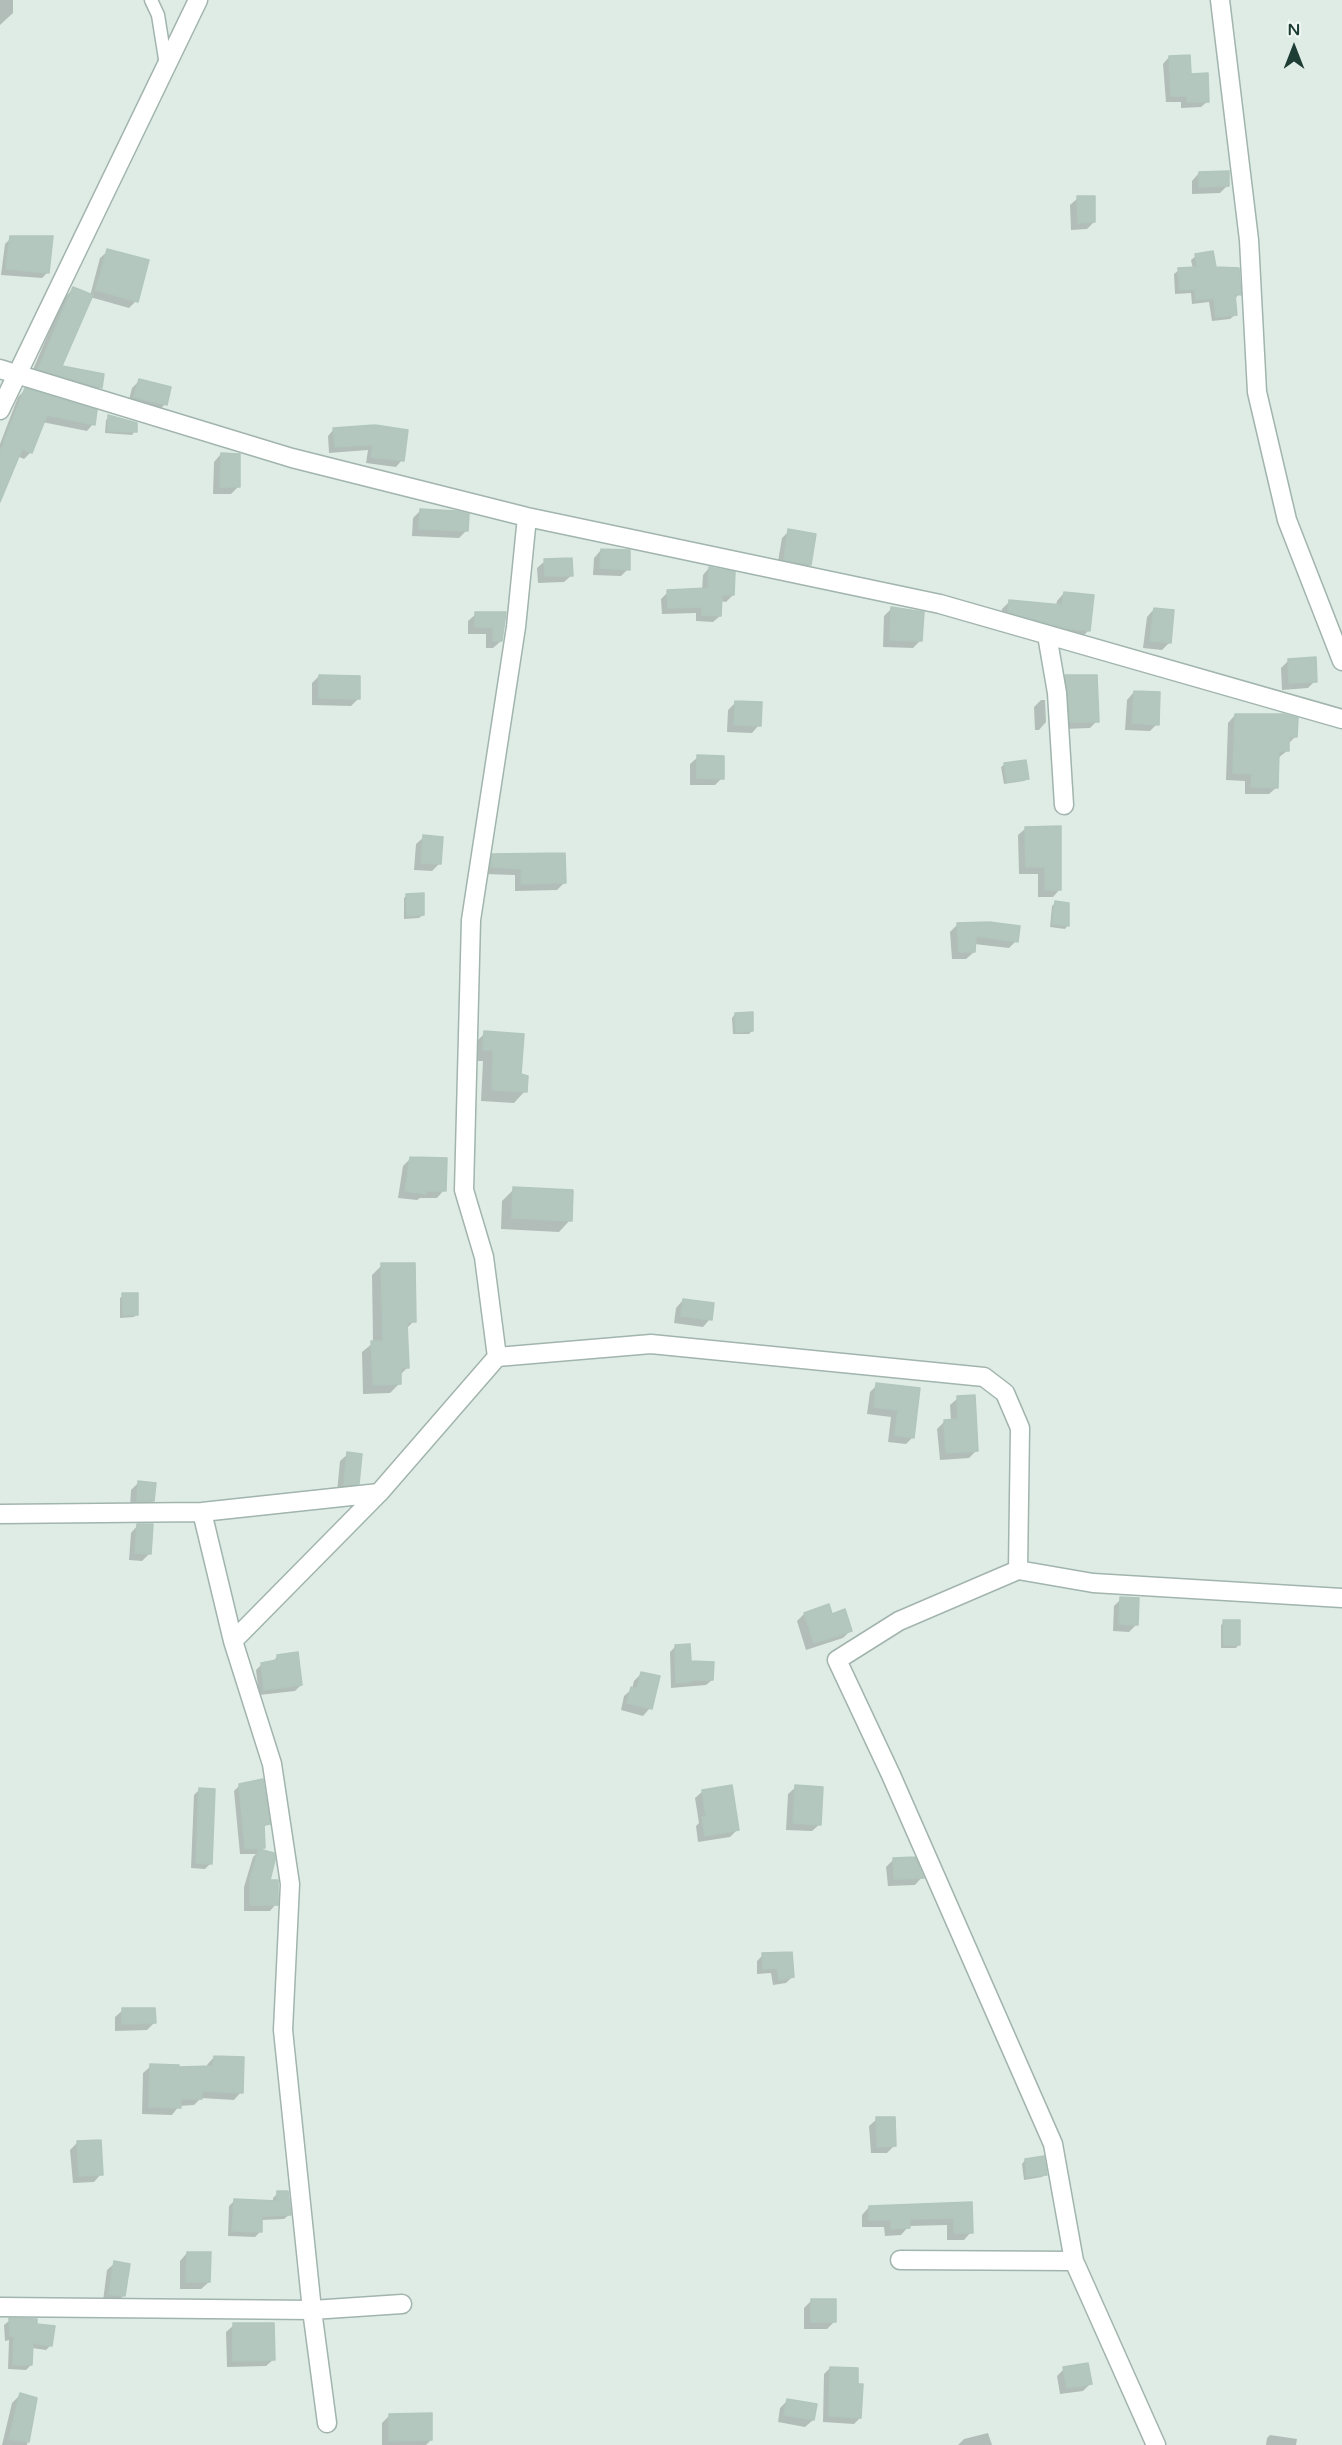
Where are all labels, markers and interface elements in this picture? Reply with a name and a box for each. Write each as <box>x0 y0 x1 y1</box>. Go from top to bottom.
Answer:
north arrow <box>1264 18 1324 78</box>
text: N <box>1288 20 1300 40</box>

